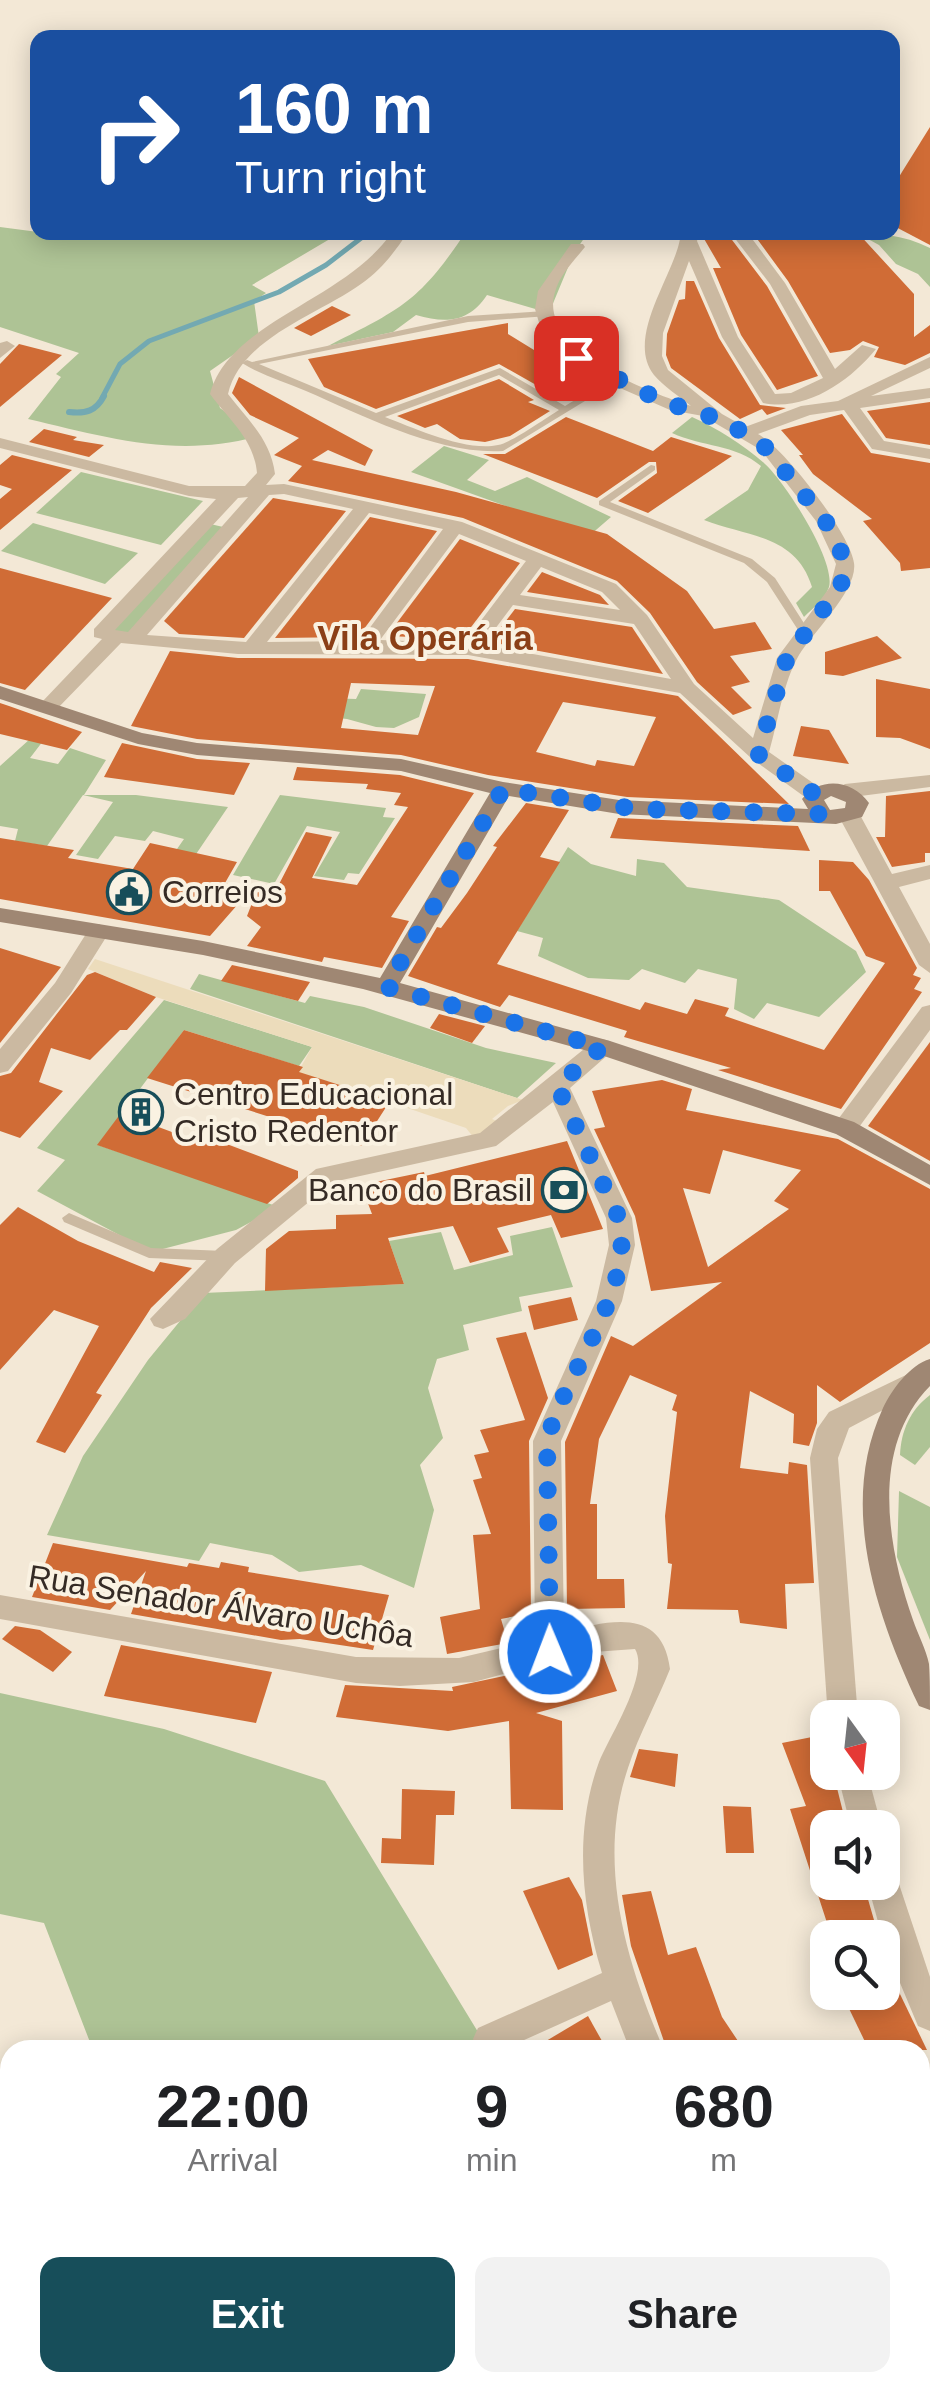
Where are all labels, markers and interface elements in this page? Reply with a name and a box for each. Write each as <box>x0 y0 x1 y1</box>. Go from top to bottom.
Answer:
icon: right <box>70 70 200 200</box>
text: 160 m <box>235 70 433 148</box>
text: Turn right <box>235 152 426 203</box>
pin <box>534 316 619 401</box>
icon: arrive <box>549 331 604 386</box>
district label: Vila Operária <box>317 618 533 657</box>
public building icon: Correios <box>106 869 152 915</box>
place label: Correios <box>162 874 283 910</box>
place label: Centro Educacional Cristo Redentor <box>174 1076 453 1149</box>
building icon: Centro Educacional Cristo Redentor <box>118 1089 164 1135</box>
bank icon: Banco do Brasil <box>541 1167 587 1213</box>
place label: Banco do Brasil <box>308 1172 532 1208</box>
street label: Rua Senador Álvaro Uchôa <box>26 1558 416 1654</box>
position arrow <box>498 1600 602 1704</box>
north arrow <box>810 1700 900 1790</box>
map controls <box>810 1700 900 2010</box>
button: sound <box>810 1810 900 1900</box>
button: search <box>810 1920 900 2010</box>
text: 22:00 <box>156 2073 310 2140</box>
text: 9 <box>475 2073 508 2140</box>
text: 680 <box>674 2073 774 2140</box>
text: Arrival <box>188 2142 278 2178</box>
text: min <box>466 2142 517 2178</box>
text: m <box>710 2142 737 2178</box>
button: Exit <box>40 2257 455 2372</box>
button: Share <box>475 2257 890 2372</box>

